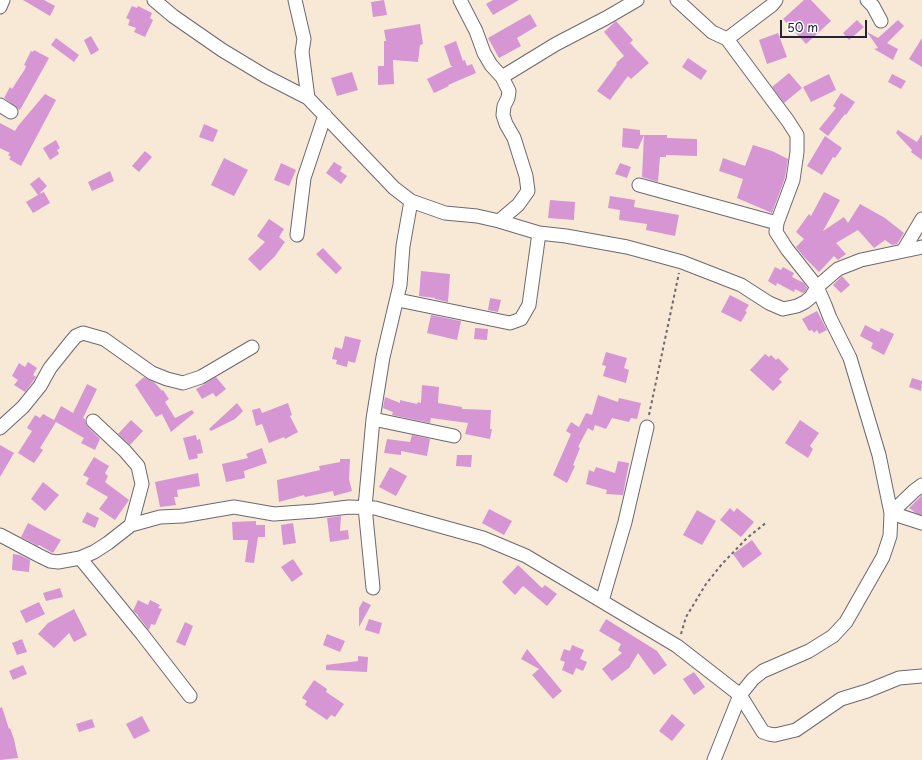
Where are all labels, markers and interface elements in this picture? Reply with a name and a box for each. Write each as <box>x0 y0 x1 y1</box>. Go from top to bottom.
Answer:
scale bar <box>782 12 869 38</box>
text: 50 m <box>787 18 818 36</box>

